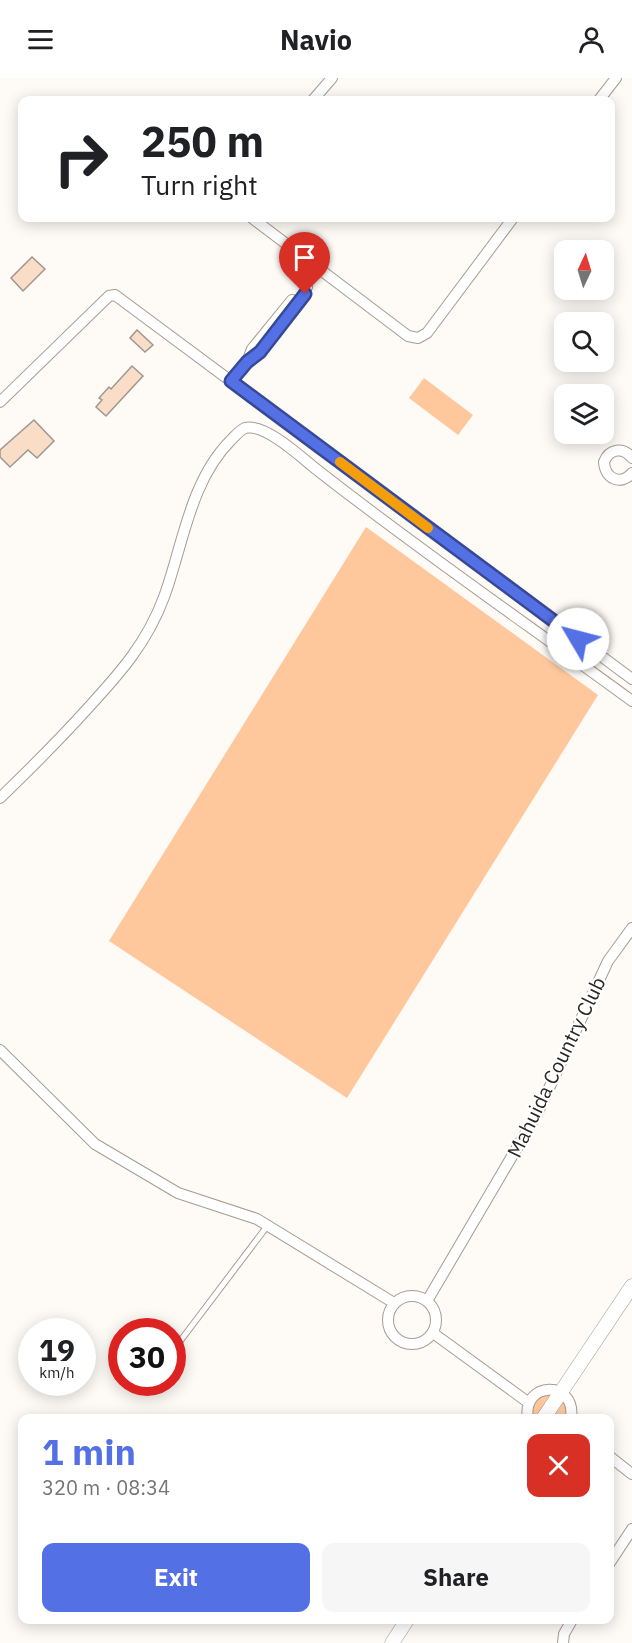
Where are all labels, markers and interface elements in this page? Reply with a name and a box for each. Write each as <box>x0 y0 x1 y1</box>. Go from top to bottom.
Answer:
text: Navio <box>280 22 352 57</box>
icon: menu <box>24 23 57 56</box>
icon: person <box>575 23 608 56</box>
text: 250 m <box>141 114 264 169</box>
icon: right <box>42 120 120 198</box>
text: Turn right <box>141 167 258 202</box>
pin <box>279 232 330 294</box>
north arrow <box>554 240 614 300</box>
map controls <box>554 240 614 444</box>
icon: arrive <box>288 241 321 274</box>
button: search <box>554 312 614 372</box>
button: layers <box>554 384 614 444</box>
position arrow <box>546 607 610 671</box>
street label: Mahuida Country Club <box>500 972 612 1162</box>
speed limit sign: 30 <box>108 1318 186 1396</box>
text: 19 <box>39 1330 75 1369</box>
text: km/h <box>39 1363 75 1382</box>
text: 1 min <box>42 1428 136 1475</box>
button: close <box>527 1434 590 1497</box>
text: 320 m · 08:34 <box>42 1474 170 1501</box>
button: Exit <box>42 1543 310 1612</box>
button: Share <box>322 1543 590 1612</box>

